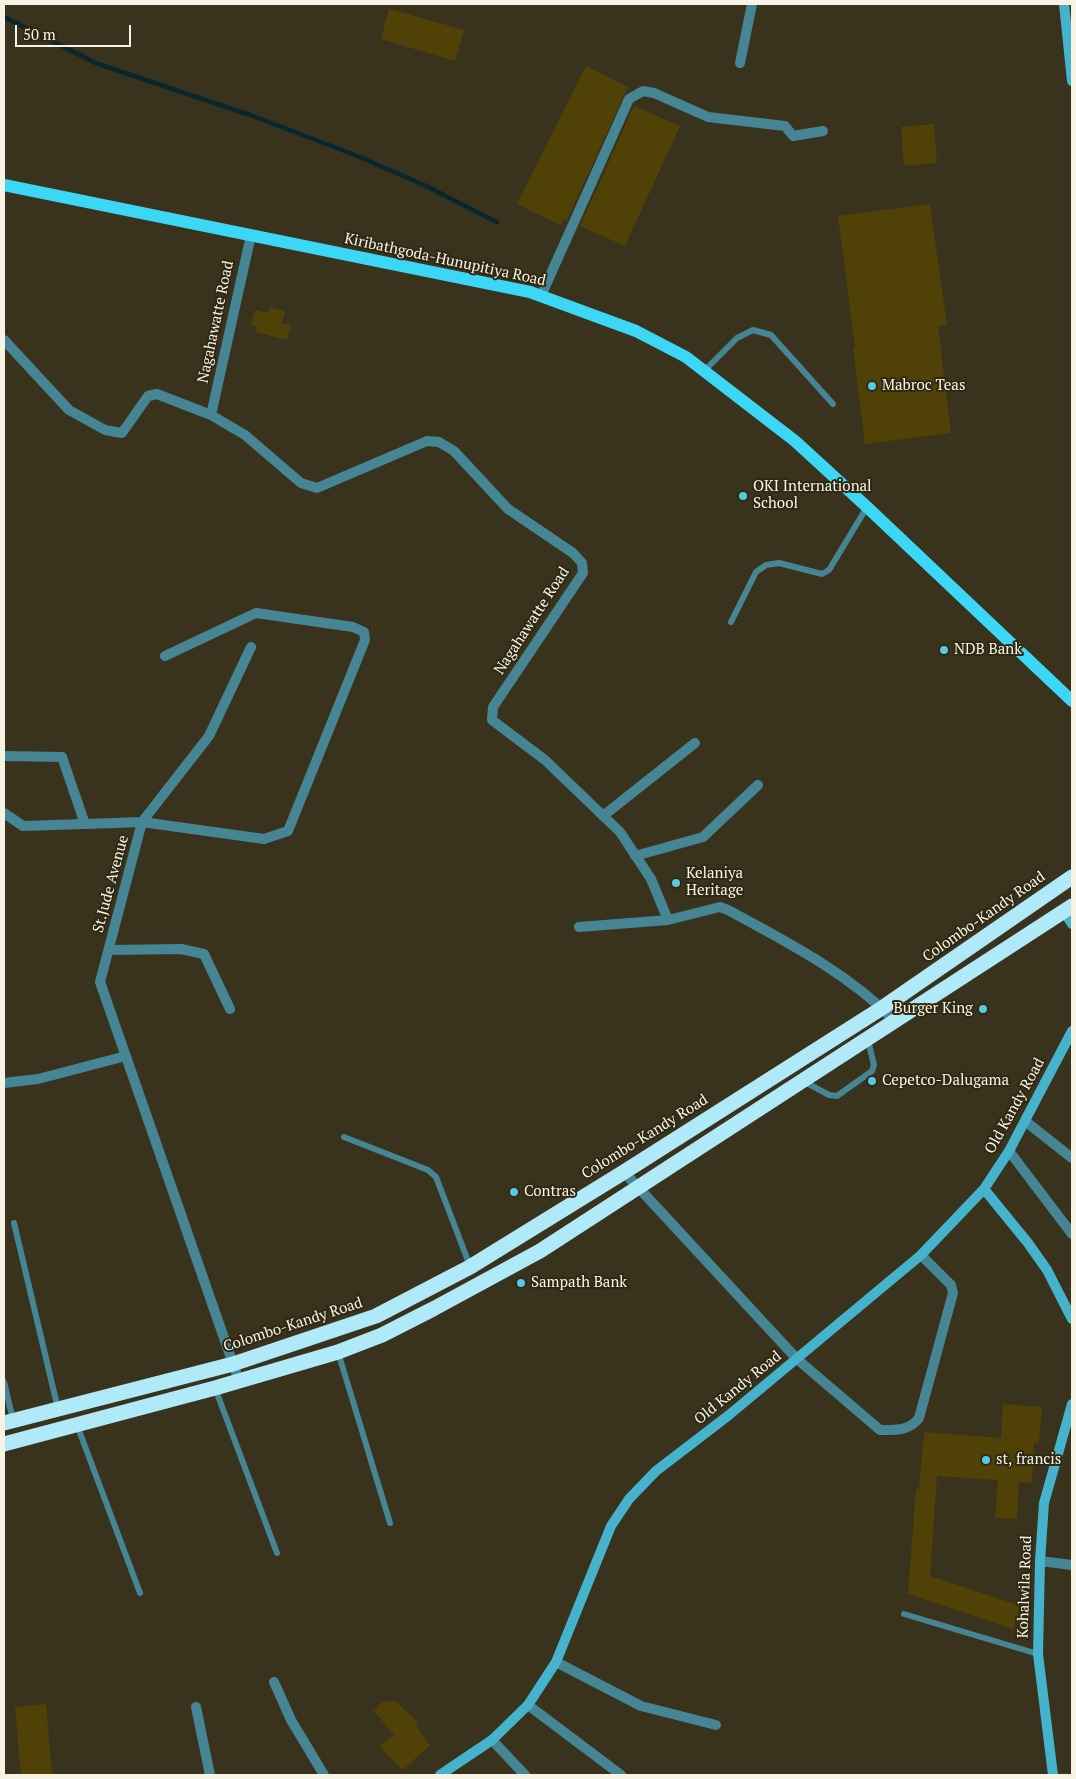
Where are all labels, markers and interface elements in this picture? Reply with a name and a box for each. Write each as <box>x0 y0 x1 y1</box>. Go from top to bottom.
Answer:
scale bar <box>18 15 134 47</box>
text: 50 m <box>23 24 56 44</box>
street label: Kiribathgoda-Hunupitiya Road <box>343 230 547 290</box>
street label: Nagahawatte Road <box>194 259 238 385</box>
place label: Mabroc Teas <box>882 377 965 395</box>
marker: Mabroc Teas <box>866 380 878 392</box>
place label: OKI International School <box>753 478 872 513</box>
marker: OKI International School <box>737 490 749 502</box>
street label: Nagahawatte Road <box>491 564 573 678</box>
place label: NDB Bank <box>954 641 1022 659</box>
marker: NDB Bank <box>938 644 950 656</box>
street label: St.Jude Avenue <box>89 833 133 935</box>
place label: Kelaniya Heritage <box>686 865 743 900</box>
street label: Colombo-Kandy Road <box>919 868 1049 966</box>
marker: Kelaniya Heritage <box>670 877 682 889</box>
place label: Burger King <box>894 1000 973 1018</box>
marker: Burger King <box>977 1003 989 1015</box>
street label: Old Kandy Road <box>981 1055 1049 1157</box>
place label: Cepetco-Dalugama <box>882 1072 1009 1090</box>
marker: Cepetco-Dalugama <box>866 1075 878 1087</box>
street label: Colombo-Kandy Road <box>579 1091 711 1183</box>
place label: Contras <box>524 1183 576 1201</box>
marker: Contras <box>508 1186 520 1198</box>
place label: Sampath Bank <box>531 1274 627 1292</box>
marker: Sampath Bank <box>515 1277 527 1289</box>
street label: Colombo-Kandy Road <box>221 1294 365 1356</box>
street label: Old Kandy Road <box>691 1347 785 1429</box>
place label: st, francis <box>996 1451 1061 1469</box>
marker: st, francis <box>980 1454 992 1466</box>
street label: Kohalwila Road <box>1014 1535 1036 1639</box>

